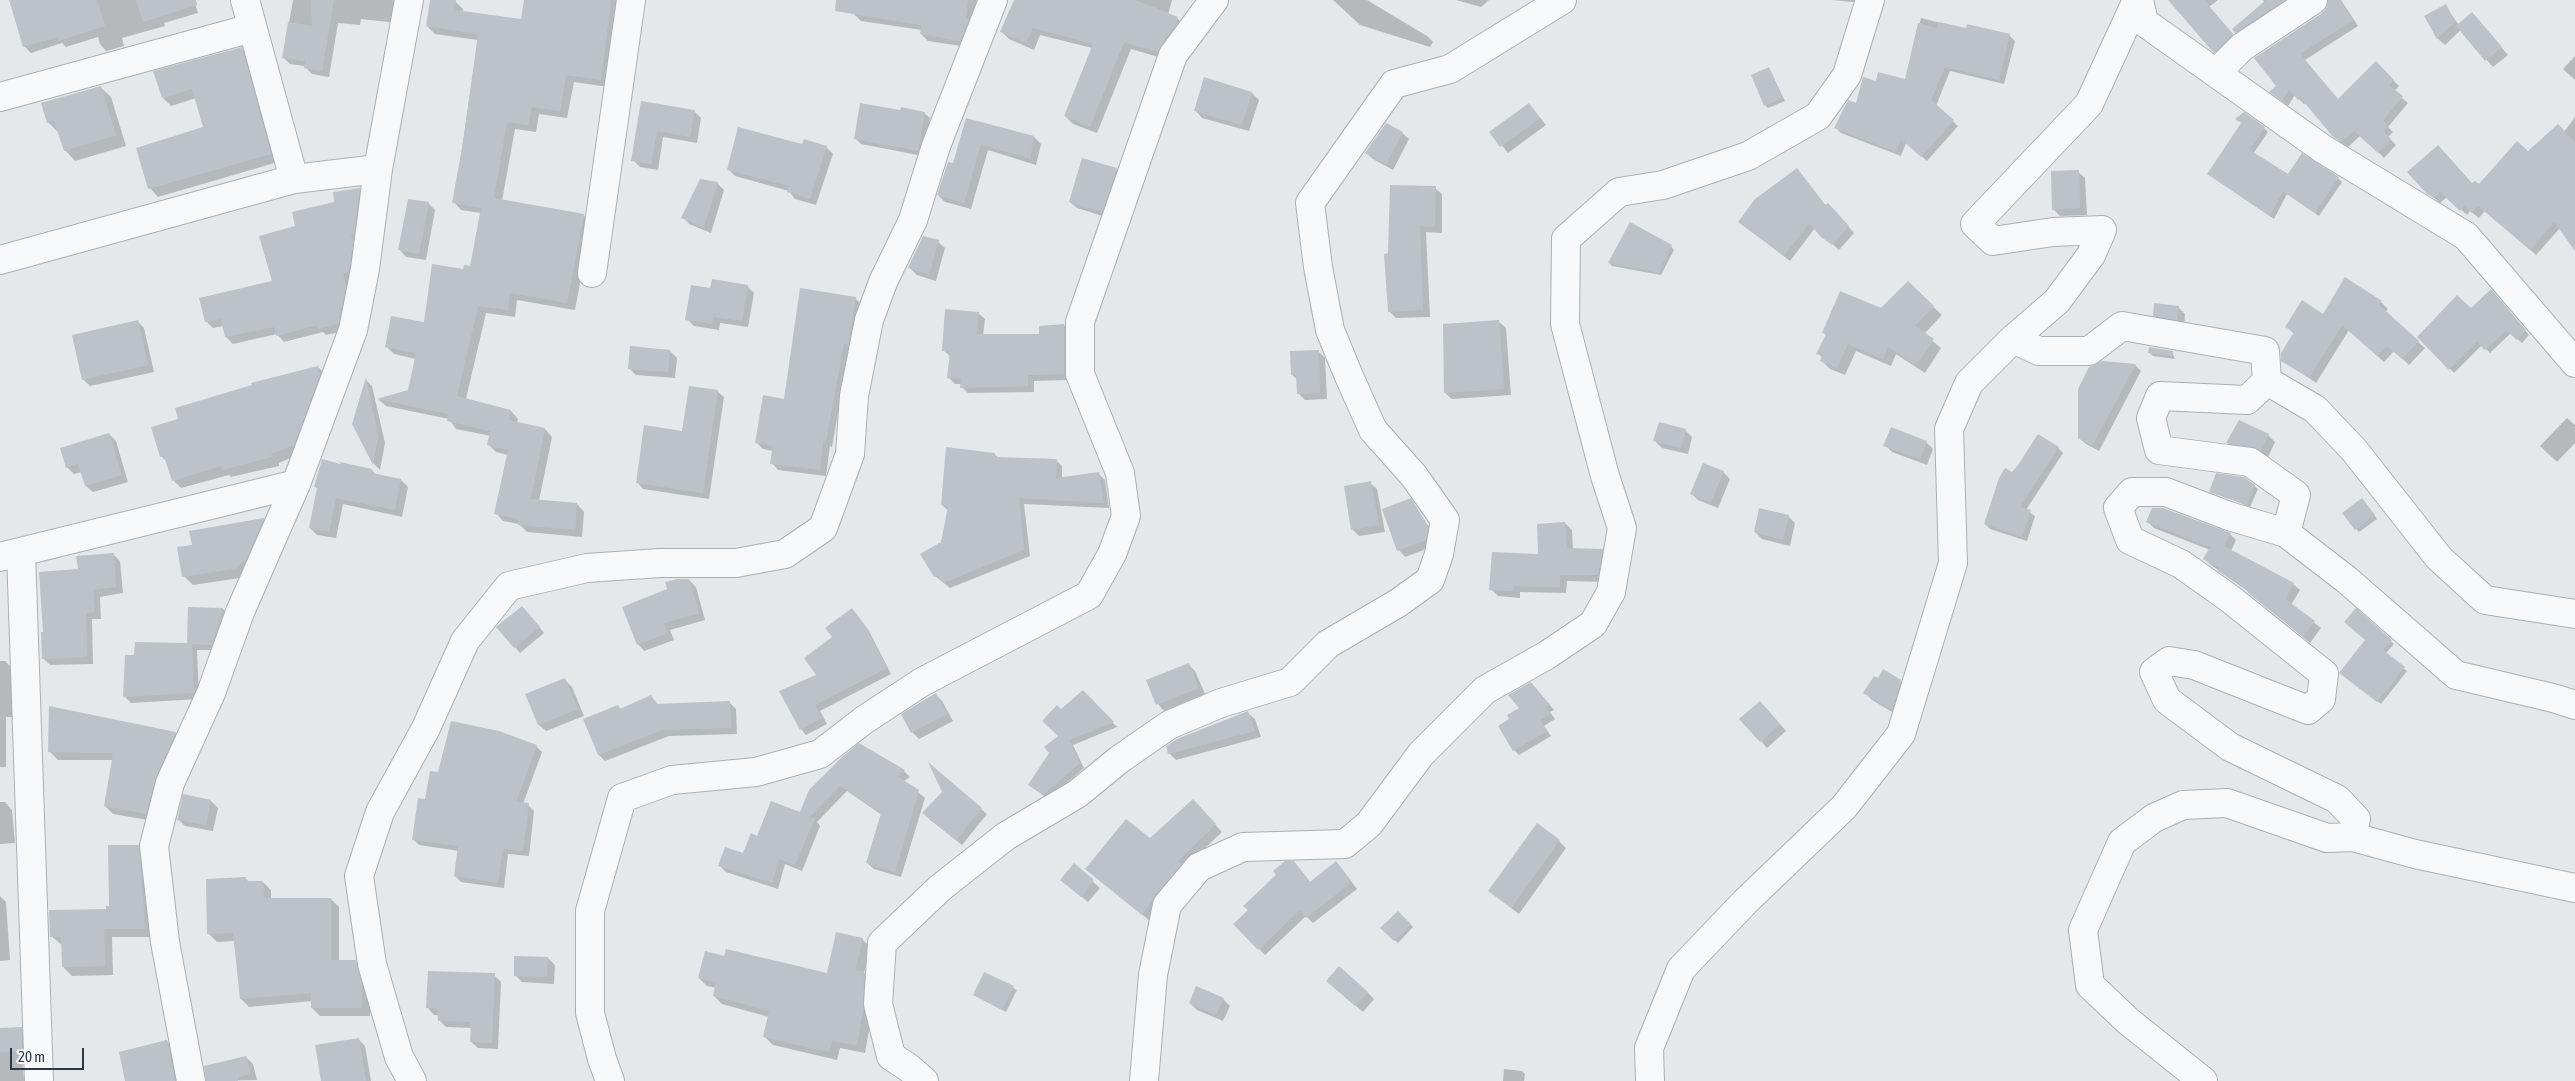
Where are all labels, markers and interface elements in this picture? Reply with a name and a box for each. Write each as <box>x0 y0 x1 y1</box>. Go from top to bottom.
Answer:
scale bar <box>12 1038 86 1070</box>
text: 20 m <box>18 1048 45 1065</box>

